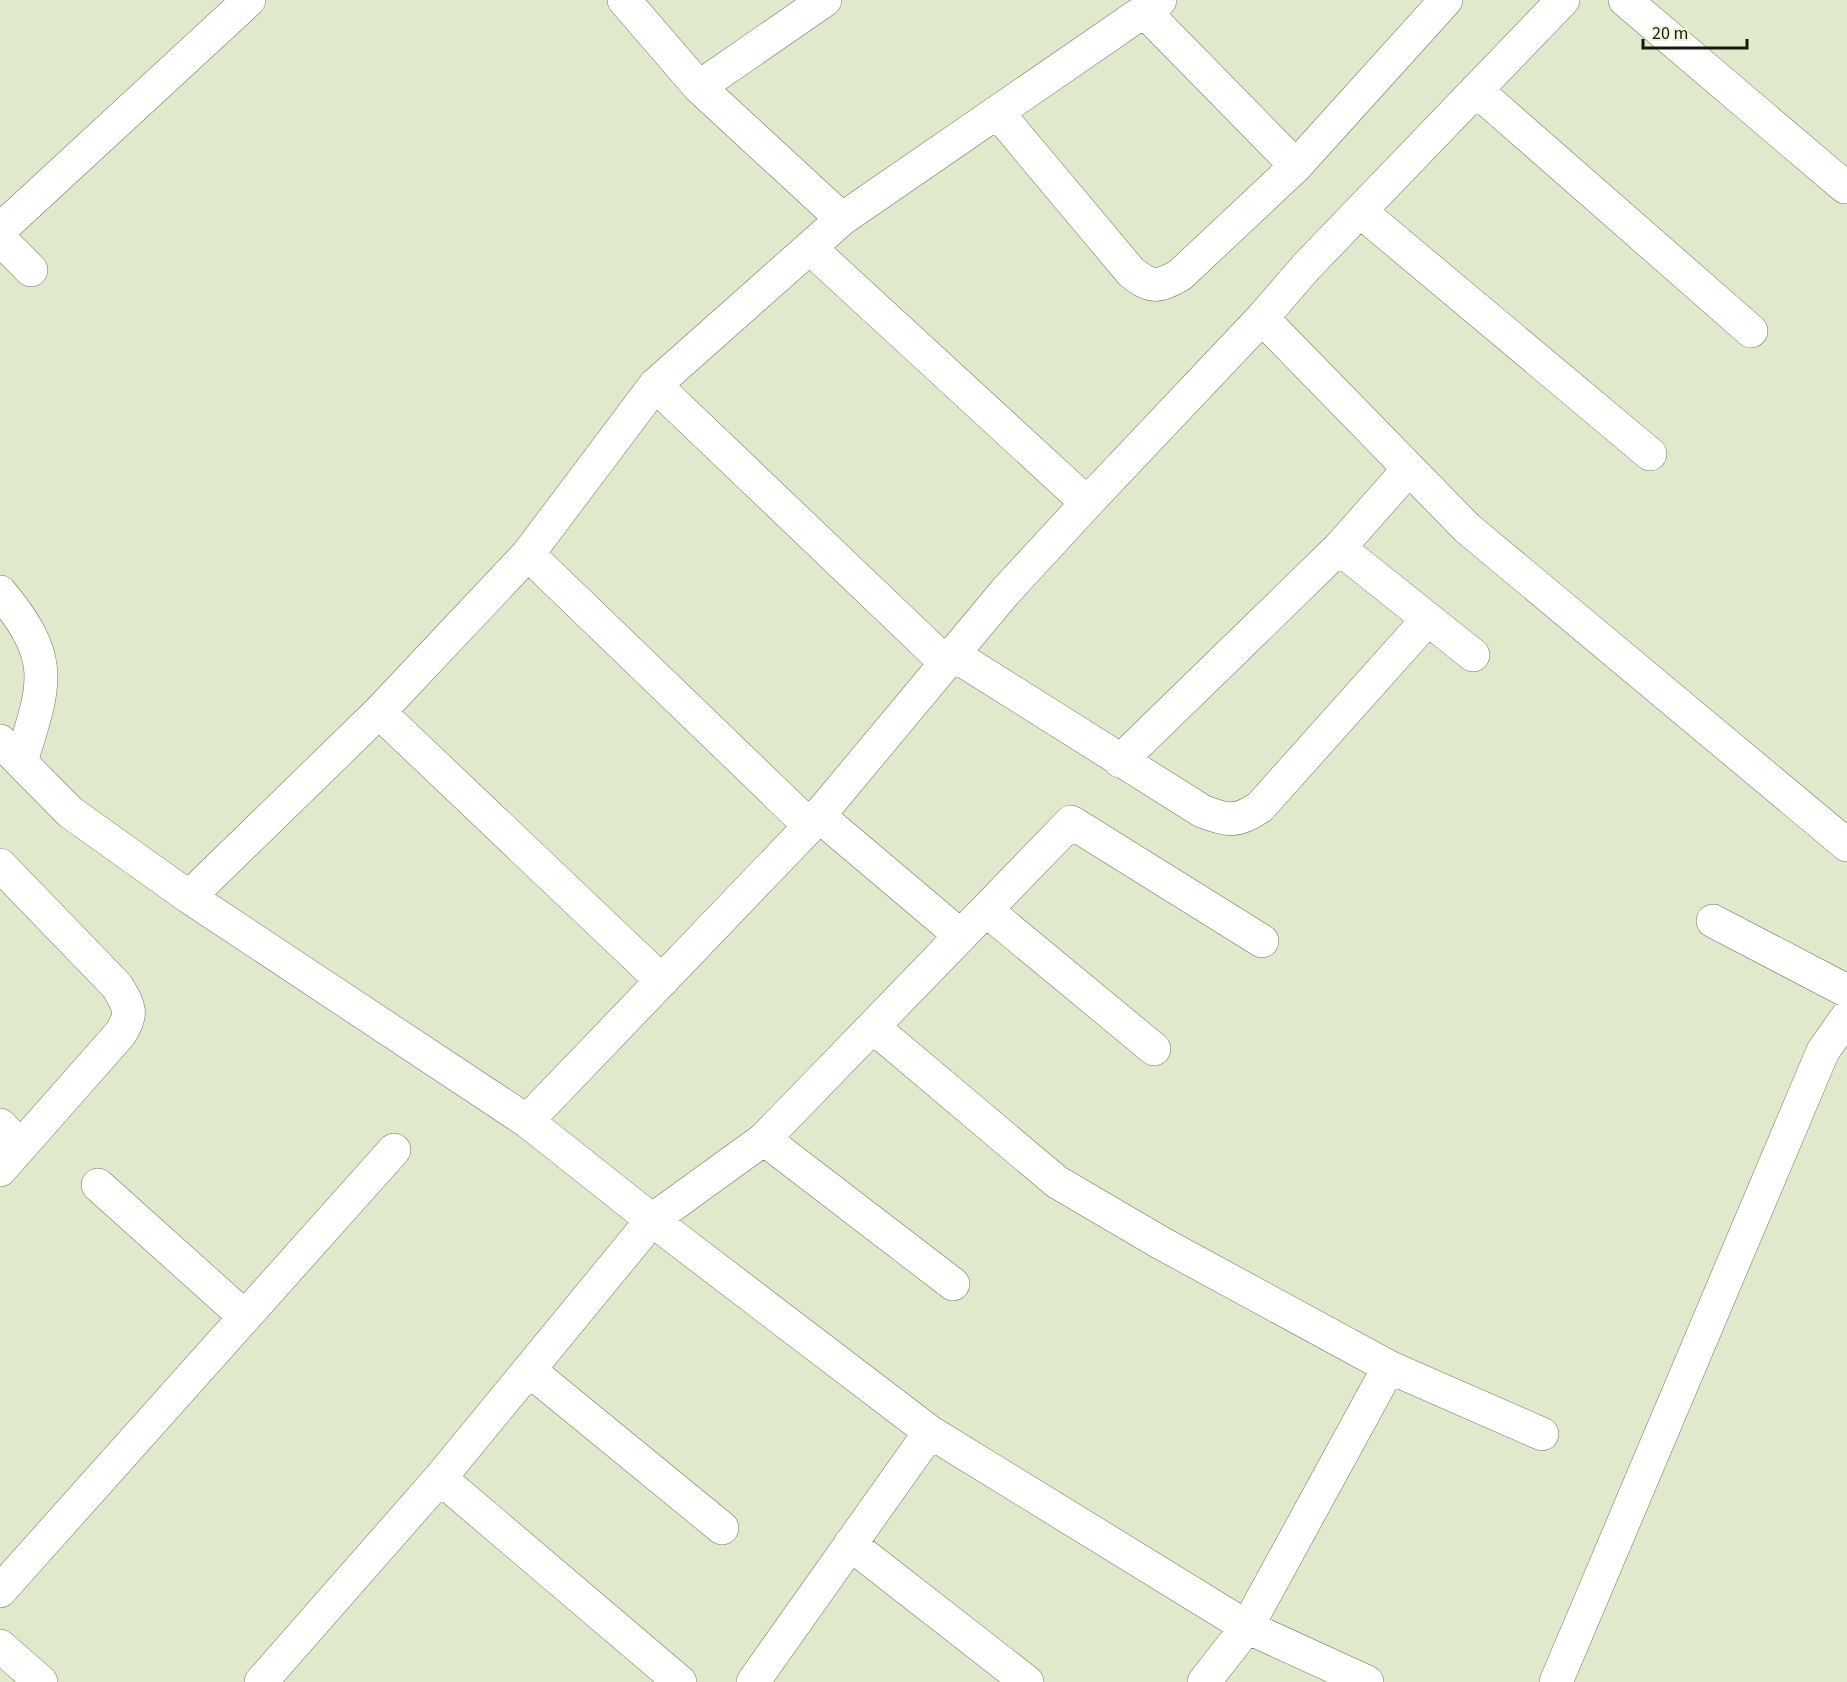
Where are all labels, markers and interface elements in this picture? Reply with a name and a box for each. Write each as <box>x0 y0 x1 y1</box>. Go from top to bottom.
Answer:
scale bar <box>1643 12 1746 50</box>
text: 20 m <box>1652 21 1688 46</box>

